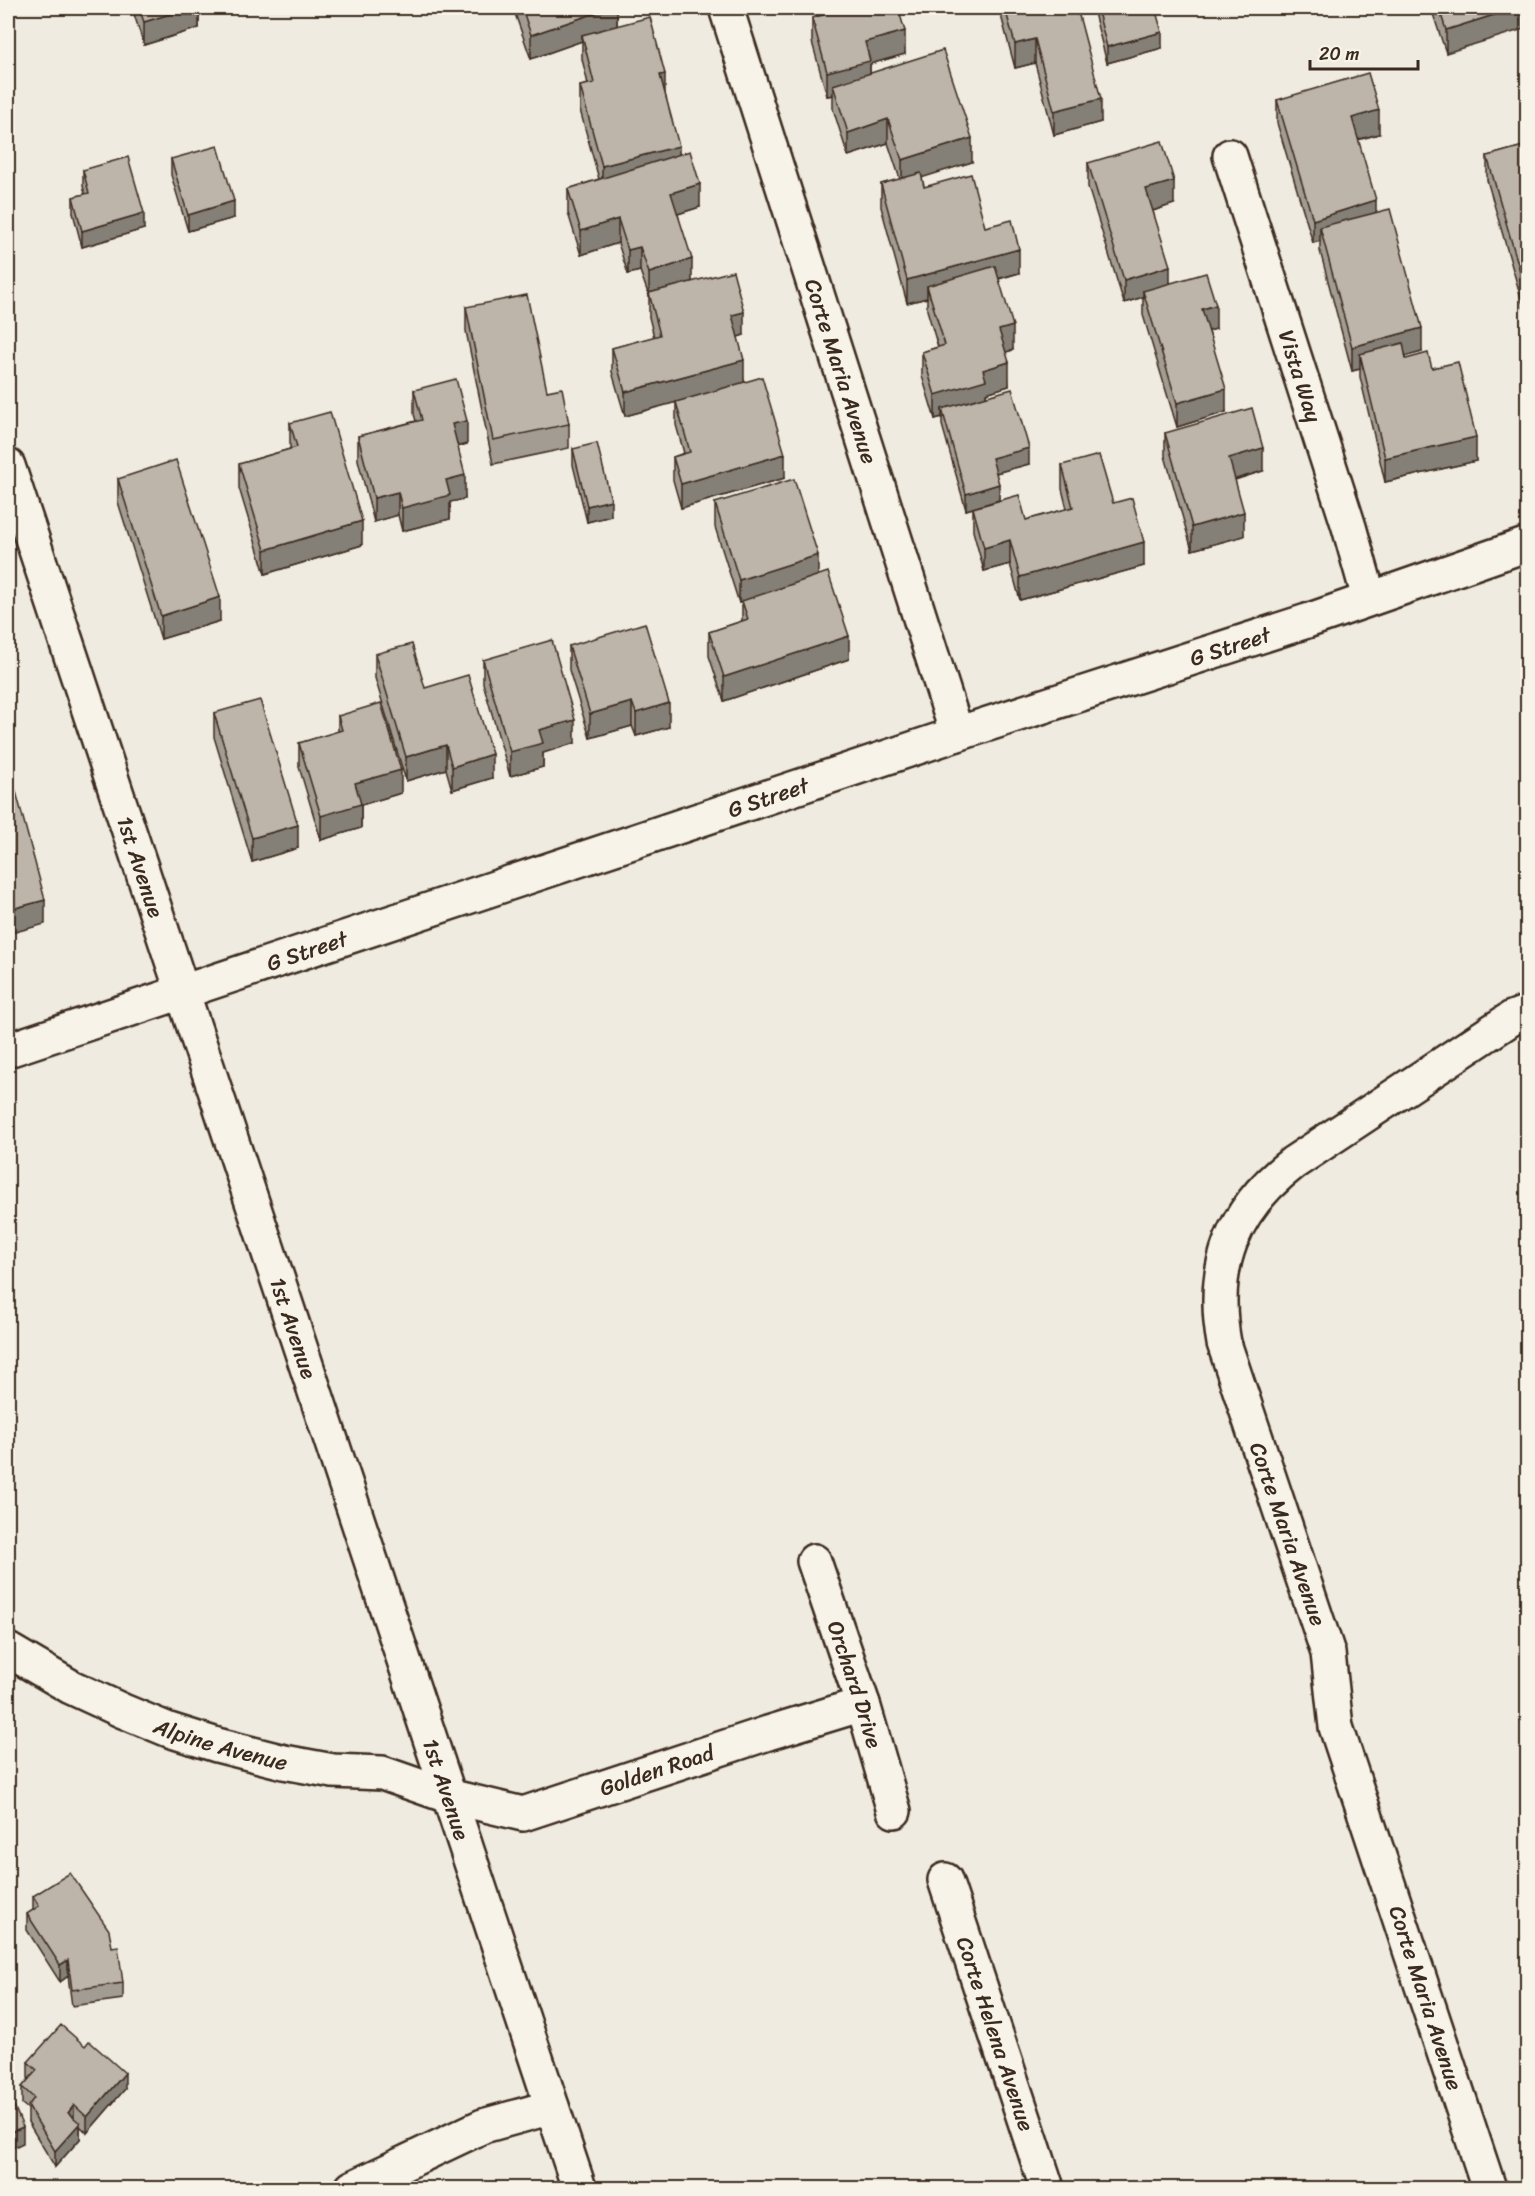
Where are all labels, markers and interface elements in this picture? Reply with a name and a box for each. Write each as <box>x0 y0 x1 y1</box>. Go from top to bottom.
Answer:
scale bar <box>1310 33 1418 71</box>
text: 20 m <box>1319 38 1359 70</box>
street label: Corte Maria Avenue <box>794 273 889 469</box>
street label: Vista Way <box>1267 325 1334 428</box>
street label: G Street <box>1184 614 1277 677</box>
street label: G Street <box>722 765 815 829</box>
street label: 1st Avenue <box>106 810 176 923</box>
street label: G Street <box>261 918 354 982</box>
street label: 1st Avenue <box>259 1272 329 1384</box>
street label: Corte Maria Avenue <box>1238 1437 1338 1631</box>
street label: Orchard Drive <box>816 1615 894 1753</box>
street label: Alpine Avenue <box>147 1706 292 1782</box>
street label: Golden Road <box>594 1732 720 1807</box>
street label: 1st Avenue <box>412 1733 482 1846</box>
street label: Corte Maria Avenue <box>1378 1900 1474 2096</box>
street label: Corte Helena Avenue <box>945 1931 1046 2136</box>

